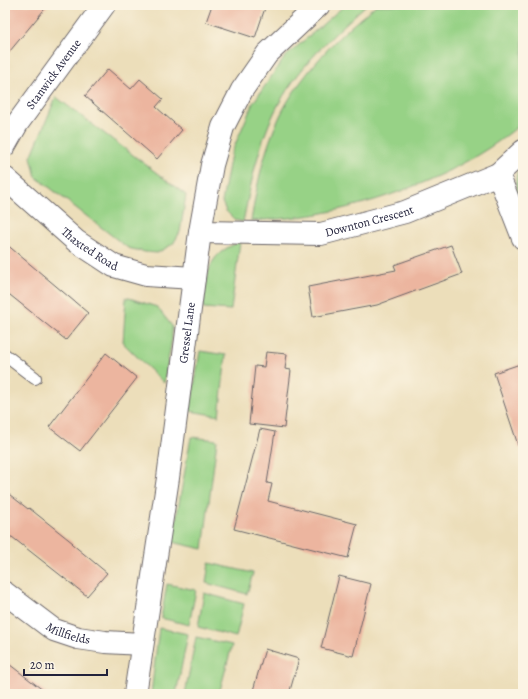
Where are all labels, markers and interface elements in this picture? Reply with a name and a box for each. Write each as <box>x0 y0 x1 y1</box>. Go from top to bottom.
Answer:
street label: Stanwick Avenue <box>22 36 85 112</box>
street label: Downton Crescent <box>323 201 416 241</box>
street label: Thaxted Road <box>58 224 120 275</box>
street label: Gressel Lane <box>175 301 199 364</box>
street label: Millfields <box>42 619 91 648</box>
scale bar <box>24 651 107 677</box>
text: 20 m <box>30 657 54 673</box>

